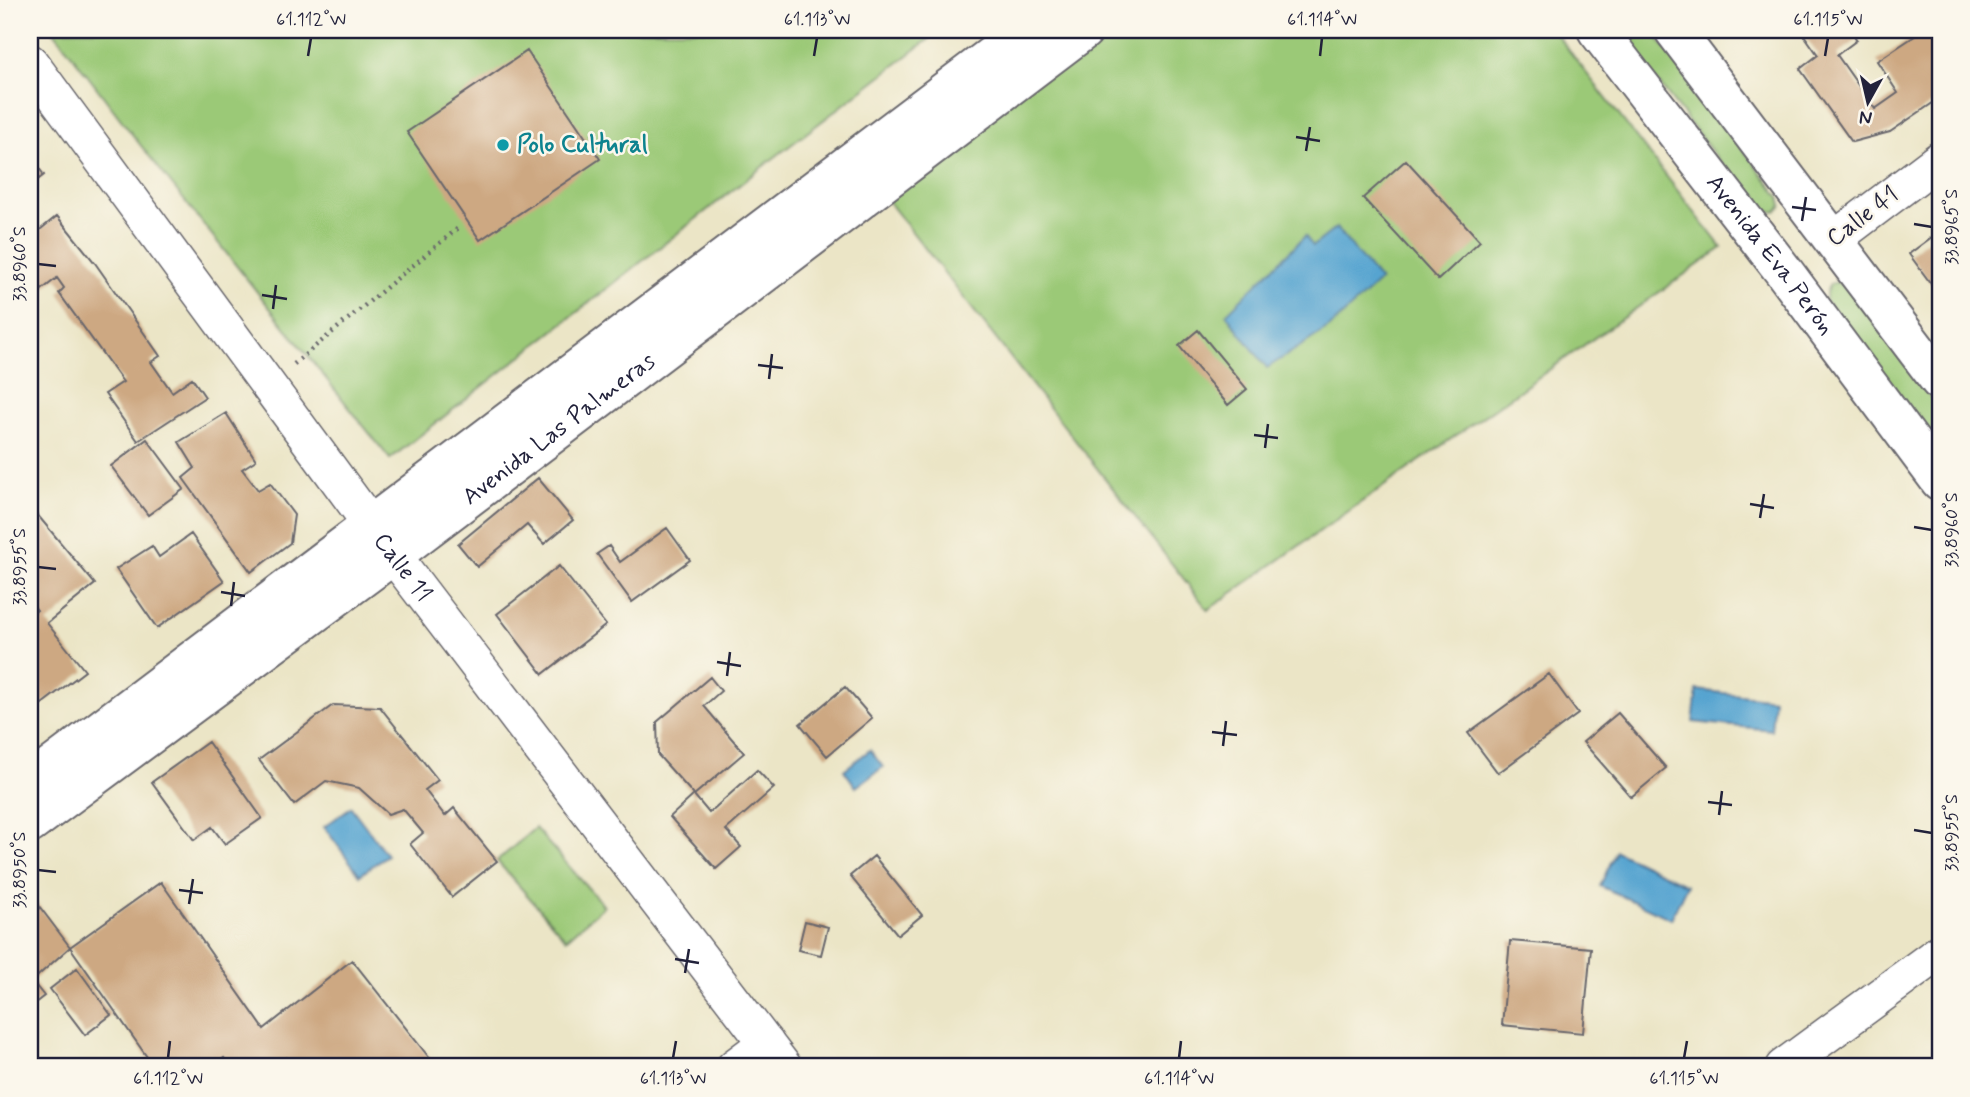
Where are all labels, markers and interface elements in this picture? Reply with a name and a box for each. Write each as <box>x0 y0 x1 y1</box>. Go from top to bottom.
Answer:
text: 61.112°W <box>276 8 346 32</box>
text: 61.113°W <box>784 8 850 32</box>
text: 61.114°W <box>1287 8 1357 32</box>
text: 61.115°W <box>1793 8 1863 32</box>
north arrow <box>1834 66 1904 136</box>
text: N <box>1858 104 1874 131</box>
place label: Polo Cultural <box>517 130 648 161</box>
marker: Polo Cultural <box>495 137 511 153</box>
street label: Avenida Eva Perón <box>1699 168 1842 342</box>
street label: Calle 41 <box>1821 180 1905 254</box>
text: 33.8965°S <box>1940 189 1964 265</box>
text: 33.8960°S <box>8 226 32 302</box>
street label: Avenida Las Palmeras <box>456 346 662 512</box>
text: 33.8960°S <box>1940 492 1964 568</box>
street label: Calle 11 <box>366 527 439 608</box>
text: 33.8955°S <box>8 528 32 606</box>
text: 33.8955°S <box>1940 794 1964 872</box>
text: 33.8950°S <box>8 831 32 909</box>
text: 61.112°W <box>133 1067 203 1091</box>
text: 61.113°W <box>640 1067 706 1091</box>
text: 61.114°W <box>1144 1067 1214 1091</box>
text: 61.115°W <box>1649 1067 1719 1091</box>

